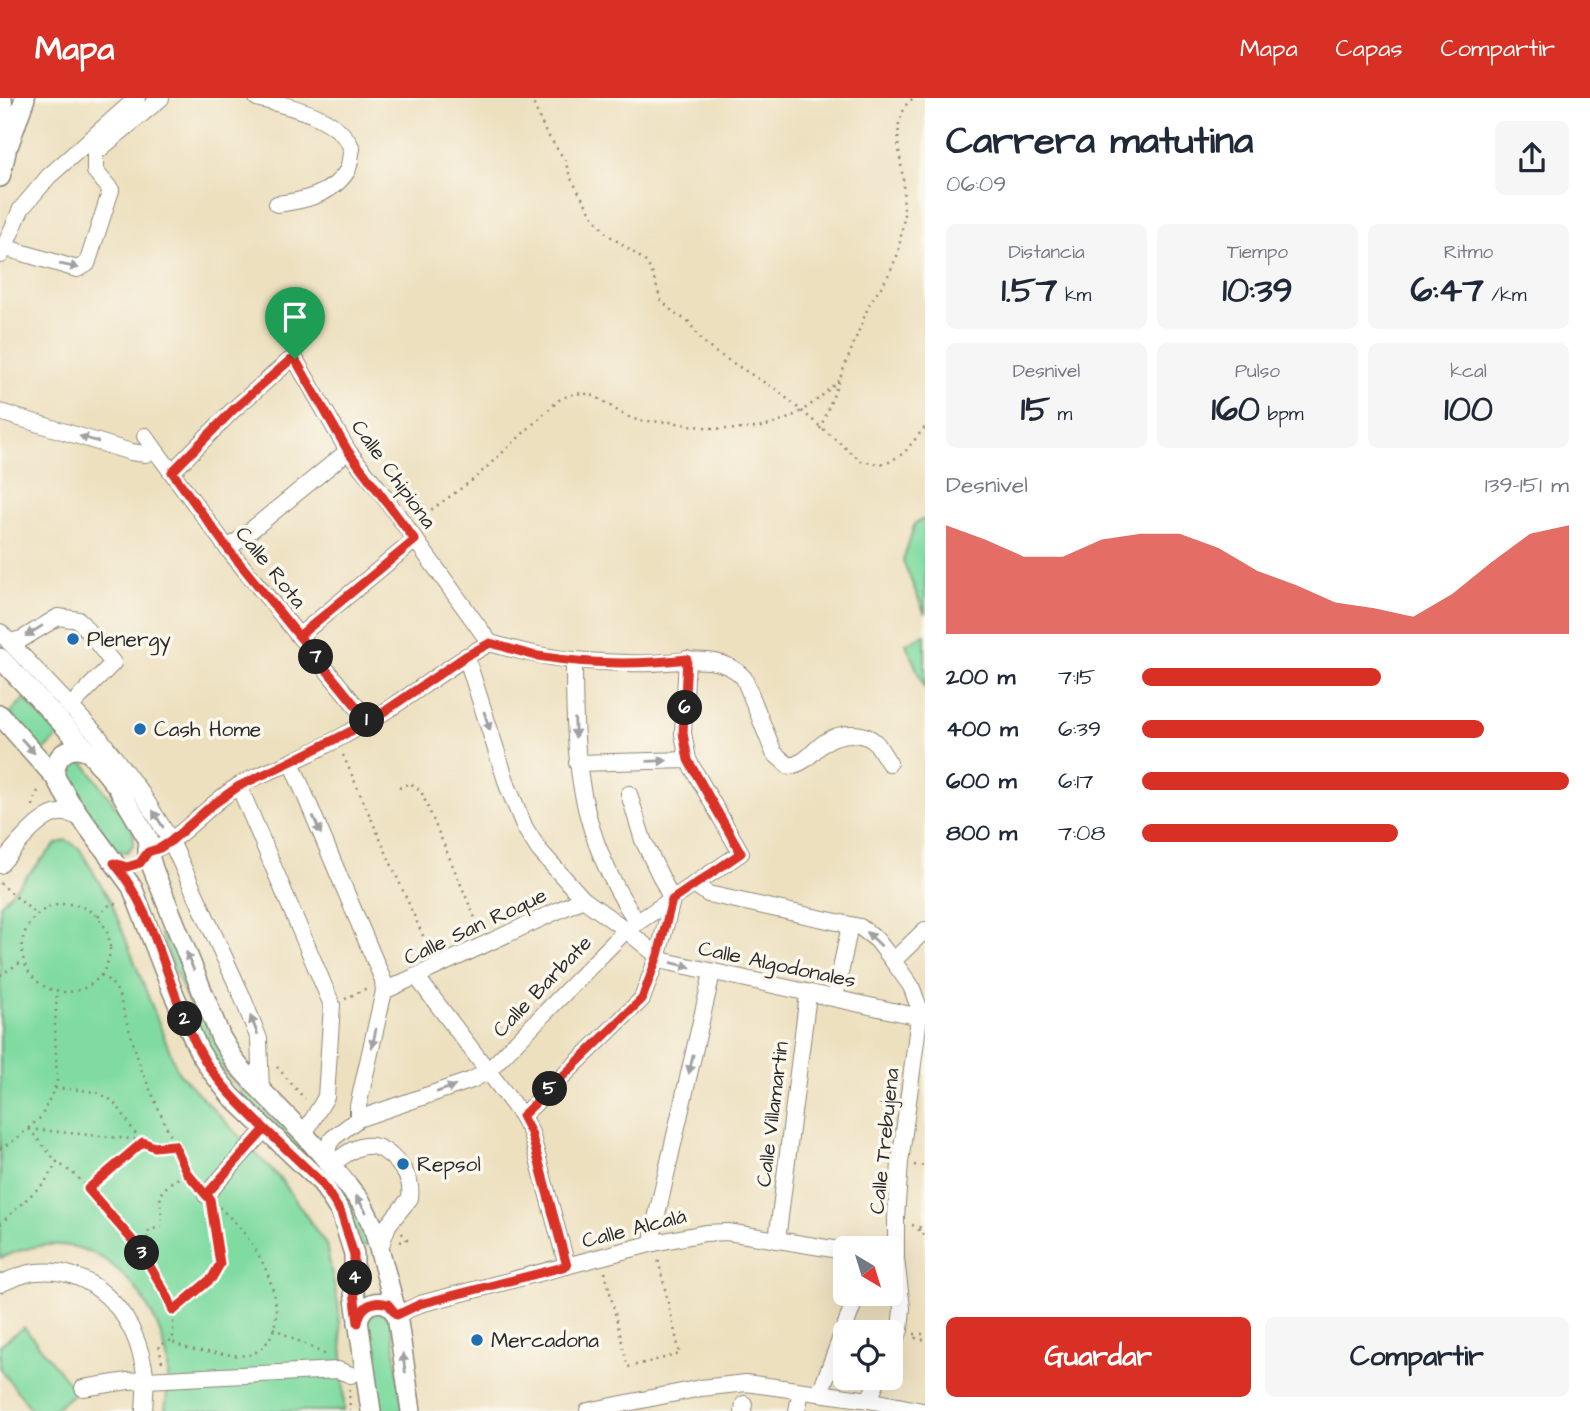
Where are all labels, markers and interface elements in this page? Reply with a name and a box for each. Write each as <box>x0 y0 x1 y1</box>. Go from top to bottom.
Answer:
text: Mapa <box>35 26 114 72</box>
text: Mapa <box>1240 32 1298 66</box>
text: Capas <box>1336 32 1402 66</box>
text: Compartir <box>1440 32 1555 66</box>
text: Carrera matutina <box>946 116 1253 168</box>
button: share <box>1495 121 1569 195</box>
text: 06:09 <box>946 168 1006 200</box>
text: Distancia <box>1008 239 1085 266</box>
text: Tiempo <box>1227 239 1288 266</box>
text: Ritmo <box>1444 239 1493 266</box>
one-way arrow <box>58 260 80 271</box>
text: 1.57 <box>1002 266 1057 315</box>
text: 10:39 <box>1222 266 1293 315</box>
text: 6:47 <box>1411 266 1484 315</box>
text: km <box>1057 282 1091 309</box>
text: /km <box>1484 282 1526 309</box>
pin <box>265 287 325 359</box>
icon: arrive <box>276 298 314 336</box>
text: Desnivel <box>1013 358 1080 385</box>
text: Pulso <box>1235 358 1280 385</box>
text: kcal <box>1450 358 1487 385</box>
text: 15 <box>1021 385 1050 434</box>
text: 160 <box>1211 385 1260 434</box>
text: 100 <box>1444 385 1493 434</box>
text: m <box>1050 401 1072 428</box>
text: bpm <box>1260 401 1304 428</box>
street label: Calle Chipiona <box>343 414 443 536</box>
one-way arrow <box>78 434 99 444</box>
text: Desnivel <box>946 469 1028 501</box>
text: 139–151 m <box>1485 469 1569 501</box>
street label: Calle Rota <box>229 520 313 615</box>
one-way arrow <box>24 625 43 638</box>
place label: Plenergy <box>87 625 171 656</box>
marker: Plenergy <box>65 631 81 647</box>
pin: 7 <box>298 640 334 674</box>
text: 7 <box>310 643 321 670</box>
text: 200 m <box>946 661 1015 693</box>
text: 7:15 <box>1058 661 1095 693</box>
pin: 6 <box>668 690 702 726</box>
text: 6 <box>679 694 690 721</box>
pin: 1 <box>350 702 384 738</box>
text: 1 <box>365 706 368 733</box>
one-way arrow <box>482 710 493 731</box>
text: 400 m <box>946 713 1018 745</box>
text: 6:39 <box>1058 713 1101 745</box>
place label: Cash Home <box>154 715 261 744</box>
one-way arrow <box>569 717 580 739</box>
marker: Cash Home <box>132 721 148 737</box>
one-way arrow <box>19 737 35 754</box>
one-way arrow <box>646 755 668 766</box>
text: 600 m <box>946 765 1017 797</box>
text: 6:17 <box>1058 765 1093 797</box>
one-way arrow <box>151 809 164 828</box>
one-way arrow <box>311 815 323 835</box>
text: 800 m <box>946 817 1017 849</box>
text: 7:08 <box>1058 817 1105 849</box>
street label: Calle San Roque <box>399 881 551 972</box>
street label: Calle Barbate <box>486 929 598 1044</box>
one-way arrow <box>866 932 883 948</box>
street label: Calle Algodonales <box>695 934 858 997</box>
one-way arrow <box>185 950 196 971</box>
one-way arrow <box>670 960 692 971</box>
pin: 2 <box>168 1002 202 1037</box>
text: 2 <box>179 1005 190 1032</box>
one-way arrow <box>248 1014 259 1035</box>
one-way arrow <box>369 1027 380 1049</box>
street label: Calle Villamartin <box>749 1040 796 1188</box>
one-way arrow <box>686 1053 697 1075</box>
street label: Calle Trebujena <box>862 1066 907 1216</box>
pin: 5 <box>532 1072 568 1107</box>
text: 5 <box>543 1075 556 1102</box>
one-way arrow <box>436 1083 457 1094</box>
place label: Repsol <box>417 1150 481 1180</box>
marker: Repsol <box>395 1156 411 1172</box>
one-way arrow <box>354 1195 367 1214</box>
street label: Calle Alcalá <box>579 1201 690 1255</box>
pin: 3 <box>124 1236 160 1270</box>
north arrow <box>833 1236 903 1306</box>
map controls <box>833 1236 903 1390</box>
text: 3 <box>137 1239 146 1266</box>
pin: 4 <box>338 1260 372 1296</box>
text: 4 <box>348 1264 361 1291</box>
button: Guardar <box>946 1317 1251 1397</box>
button: Compartir <box>1265 1317 1569 1397</box>
button: locate <box>833 1320 903 1390</box>
place label: Mercadona <box>491 1326 599 1355</box>
marker: Mercadona <box>469 1332 485 1348</box>
one-way arrow <box>399 1352 410 1374</box>

